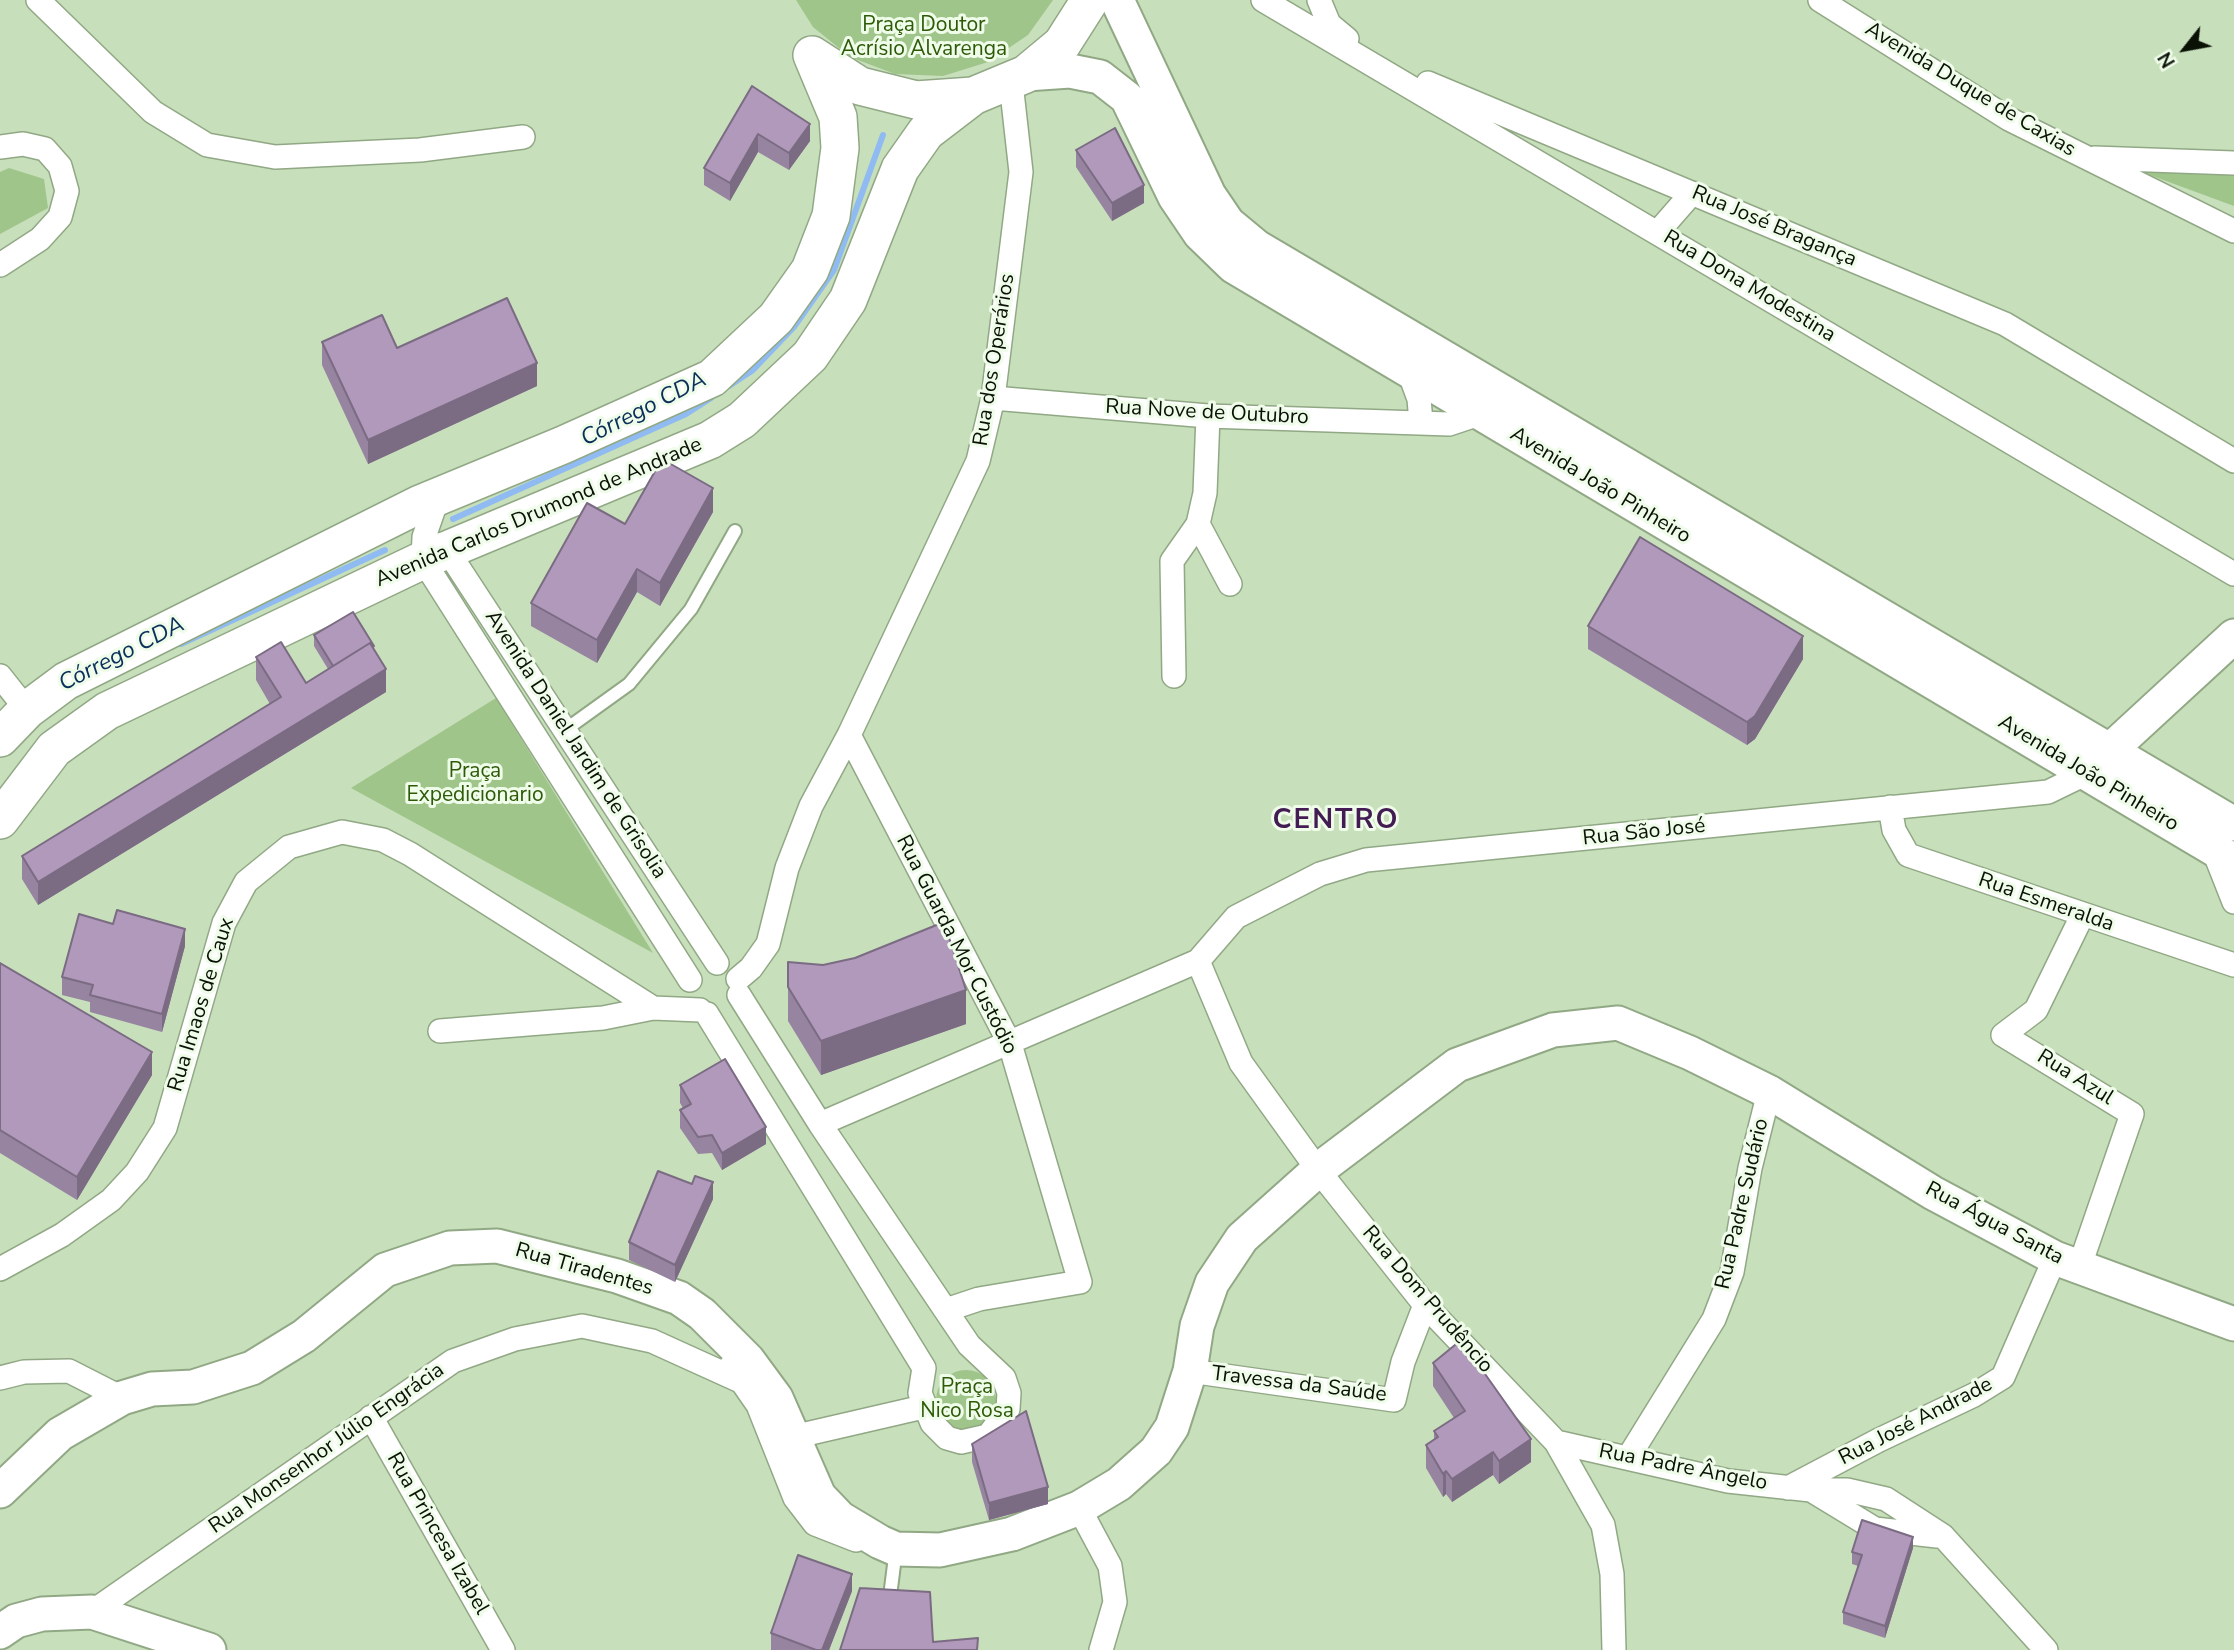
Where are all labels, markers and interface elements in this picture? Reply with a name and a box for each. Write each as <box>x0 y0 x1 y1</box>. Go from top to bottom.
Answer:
park label: Praça Doutor Acrísio Alvarenga <box>841 13 1007 63</box>
north arrow <box>2150 14 2220 84</box>
street label: Avenida Duque de Caxias <box>1860 17 2080 163</box>
text: N <box>2152 47 2182 73</box>
street label: Rua José Bragança <box>1688 181 1860 273</box>
street label: Rua Dona Modestina <box>1658 226 1840 348</box>
street label: Rua dos Operários <box>969 272 1021 448</box>
water label: Córrego CDA <box>577 367 711 453</box>
street label: Rua Nove de Outubro <box>1105 395 1309 431</box>
street label: Avenida João Pinheiro <box>1505 422 1695 550</box>
street label: Avenida Carlos Drumond de Andrade <box>372 433 706 593</box>
street label: Avenida Daniel Jardim de Grisolia <box>479 606 671 884</box>
water label: Córrego CDA <box>55 612 189 698</box>
street label: Avenida João Pinheiro <box>1993 710 2183 838</box>
park label: Praça Expedicionario <box>406 759 544 809</box>
district label: CENTRO <box>1273 804 1399 838</box>
street label: Rua São José <box>1581 814 1707 852</box>
street label: Rua Guarda Mor Custódio <box>890 831 1022 1059</box>
street label: Rua Esmeralda <box>1975 868 2117 938</box>
street label: Rua Imaos de Caux <box>164 915 240 1095</box>
street label: Rua Azul <box>2032 1045 2118 1111</box>
street label: Rua Padre Sudário <box>1711 1116 1775 1292</box>
street label: Rua Água Santa <box>1921 1177 2067 1271</box>
street label: Rua Dom Prudêncio <box>1356 1221 1498 1379</box>
street label: Rua Tiradentes <box>512 1238 656 1302</box>
street label: Rua Monsenhor Júlio Engrácia <box>205 1358 449 1540</box>
street label: Travessa da Saúde <box>1210 1362 1388 1408</box>
street label: Rua José Andrade <box>1835 1372 1997 1472</box>
park label: Praça Nico Rosa <box>920 1375 1014 1425</box>
street label: Rua Padre Ângelo <box>1597 1439 1769 1497</box>
street label: Rua Princesa Izabel <box>380 1449 494 1619</box>

